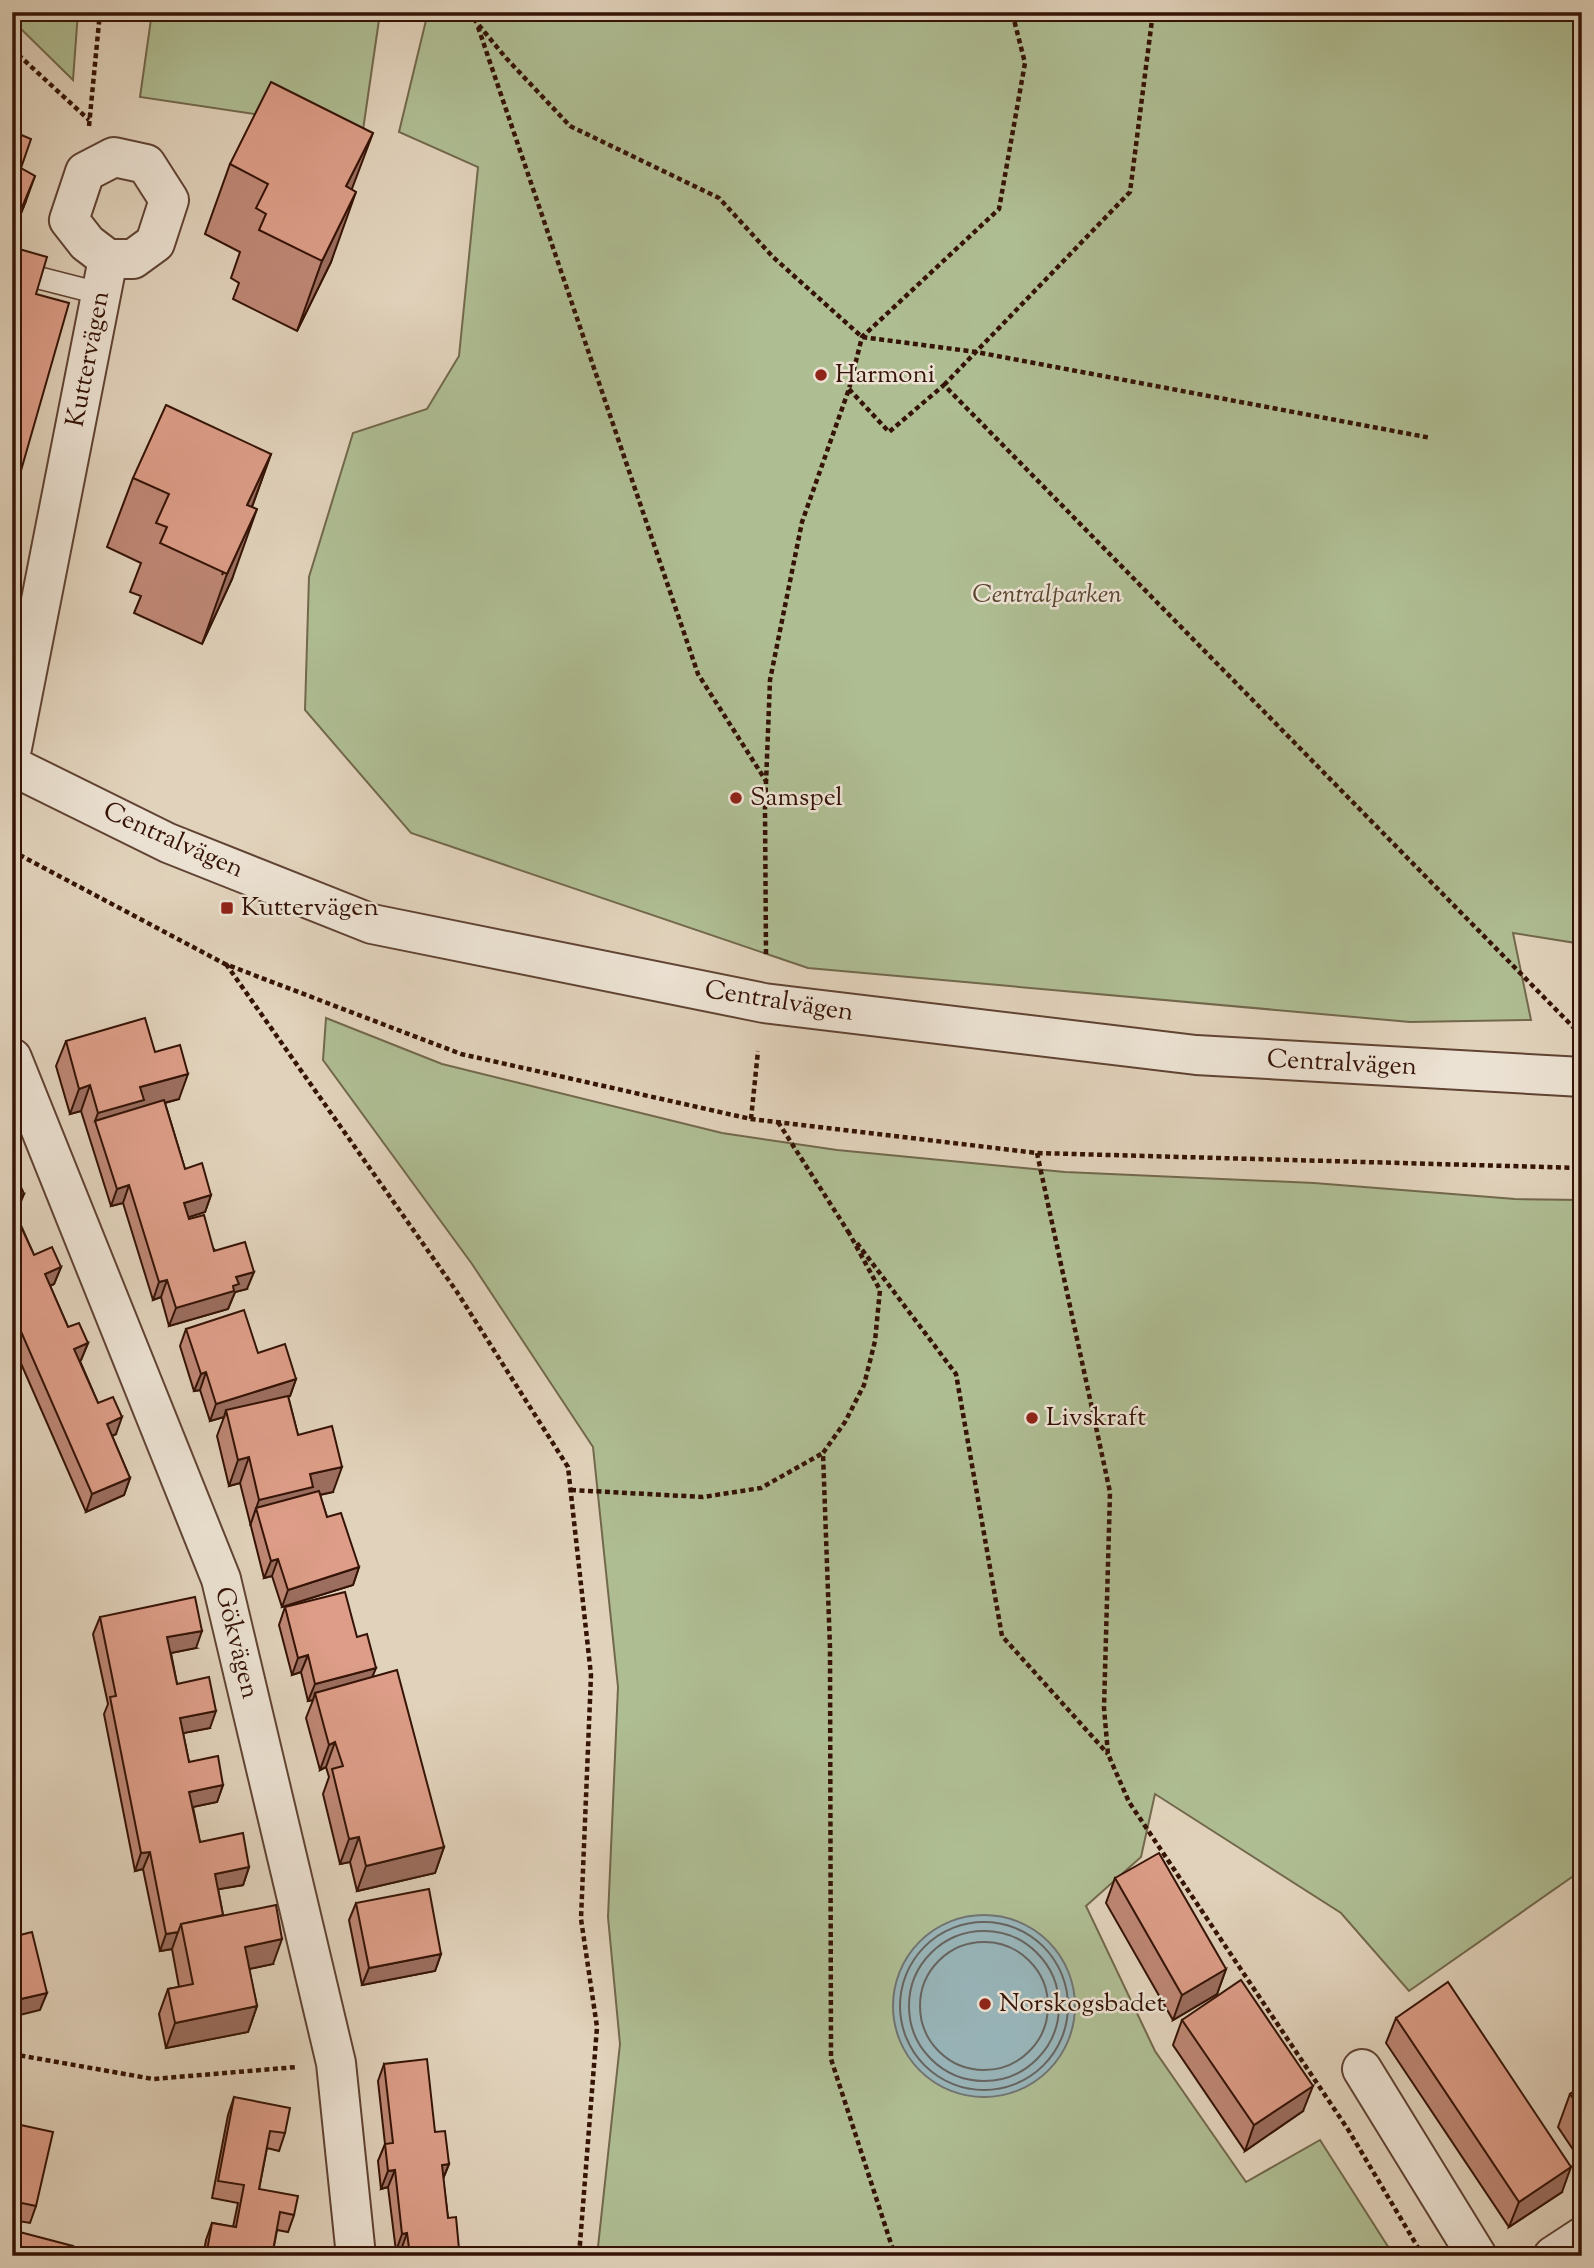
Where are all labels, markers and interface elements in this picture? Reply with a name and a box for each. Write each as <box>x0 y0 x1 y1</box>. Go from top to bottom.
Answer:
street label: Kuttervägen <box>58 288 120 430</box>
place label: Harmoni <box>835 357 935 394</box>
marker: Harmoni <box>813 367 829 383</box>
park label: Centralparken <box>972 577 1122 614</box>
place label: Samspel <box>750 780 843 817</box>
marker: Samspel <box>728 790 744 806</box>
street label: Centralvägen <box>97 794 249 888</box>
place label: Kuttervägen <box>241 890 379 927</box>
marker: Kuttervägen <box>219 900 235 916</box>
street label: Centralvägen <box>702 972 856 1032</box>
street label: Centralvägen <box>1266 1042 1418 1086</box>
place label: Livskraft <box>1046 1400 1146 1437</box>
marker: Livskraft <box>1024 1410 1040 1426</box>
street label: Gökvägen <box>204 1583 268 1703</box>
place label: Norskogsbadet <box>999 1986 1165 2023</box>
marker: Norskogsbadet <box>977 1996 993 2012</box>

